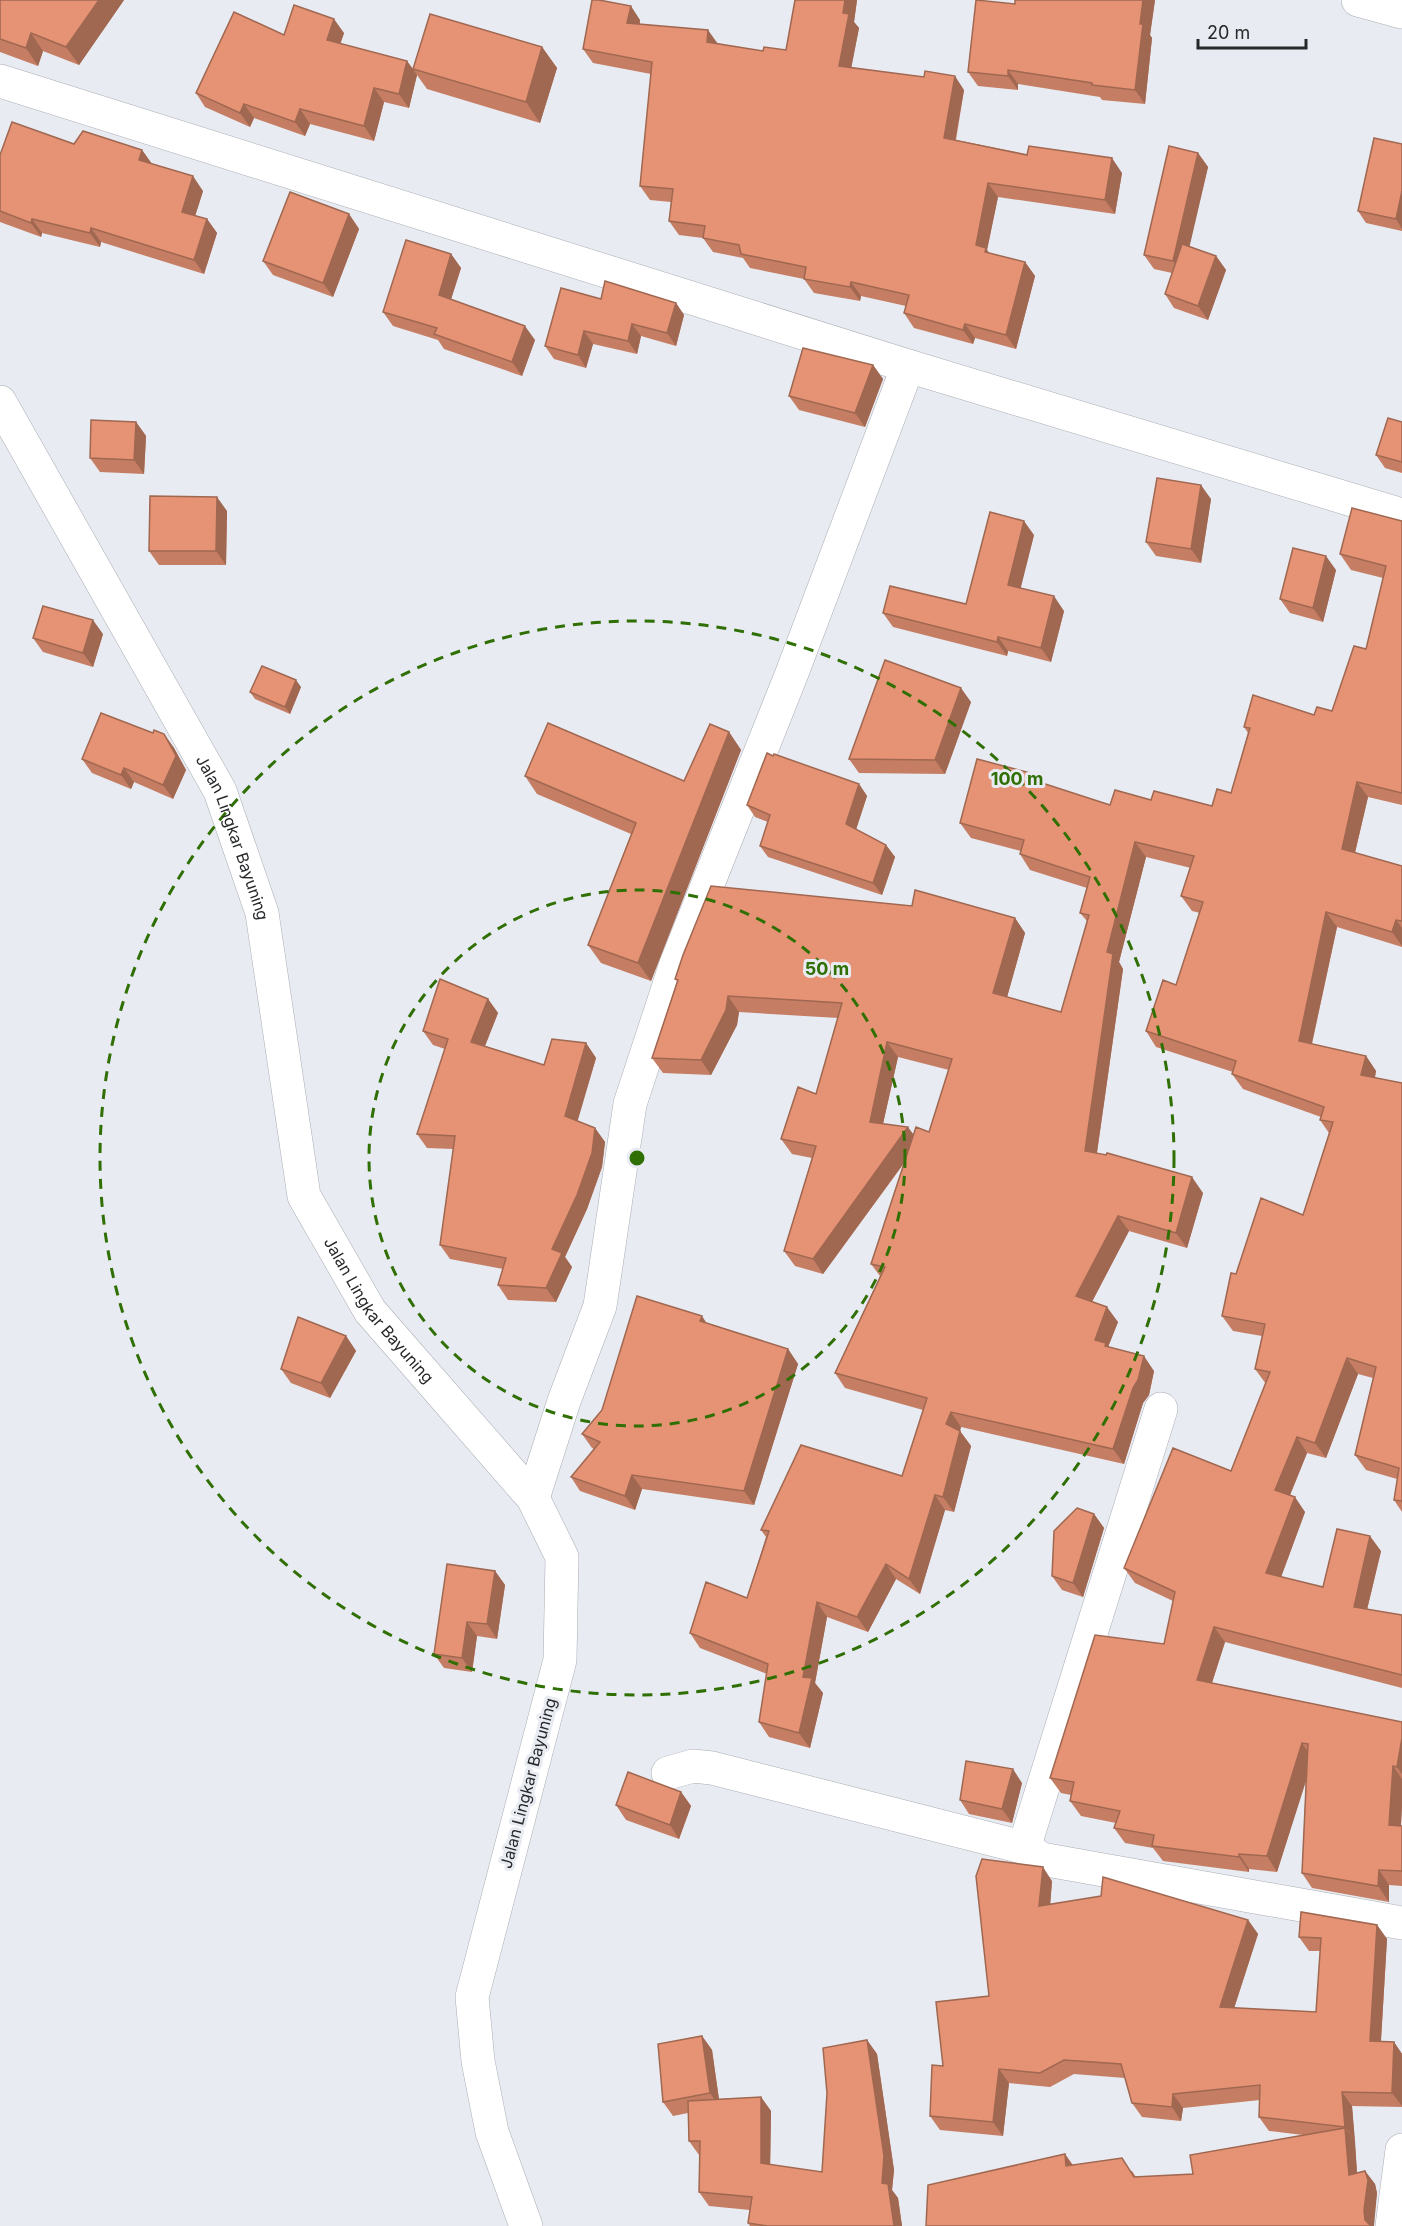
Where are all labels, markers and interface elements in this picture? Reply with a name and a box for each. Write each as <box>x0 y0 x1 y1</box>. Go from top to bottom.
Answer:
scale bar <box>1198 12 1306 50</box>
text: 20 m <box>1207 22 1250 43</box>
street label: Jalan Lingkar Bayuning <box>192 751 273 921</box>
text: 100 m <box>991 768 1043 789</box>
text: 50 m <box>805 958 849 979</box>
centre of rings <box>627 1148 647 1168</box>
street label: Jalan Lingkar Bayuning <box>320 1234 438 1387</box>
street label: Jalan Lingkar Bayuning <box>496 1696 560 1870</box>

